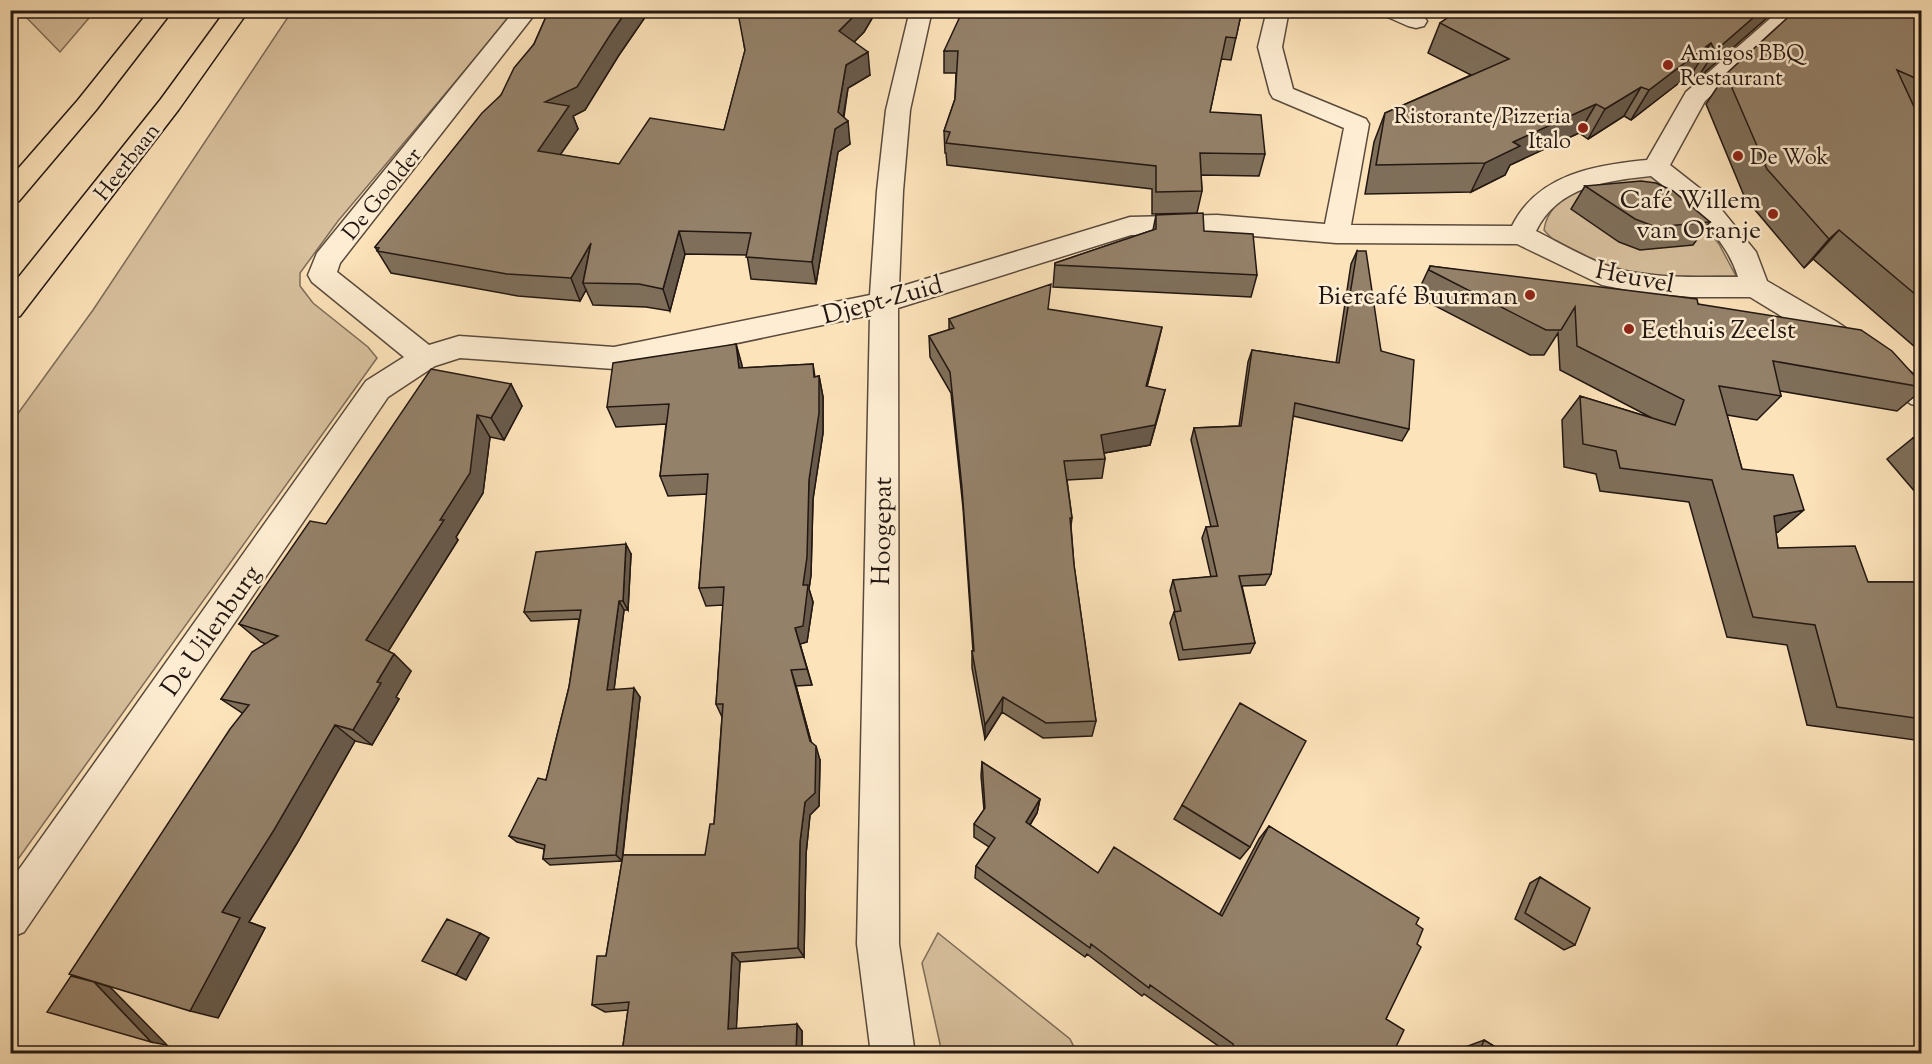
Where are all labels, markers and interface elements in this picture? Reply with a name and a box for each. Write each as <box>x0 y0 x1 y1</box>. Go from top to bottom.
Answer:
place label: Amigos BBQ Restaurant <box>1680 39 1807 96</box>
marker: Amigos BBQ Restaurant <box>1661 58 1675 72</box>
place label: Ristorante/Pizzeria Italo <box>1394 102 1571 159</box>
street label: Heerbaan <box>88 117 169 209</box>
marker: Ristorante/Pizzeria Italo <box>1576 121 1590 135</box>
street label: De Goolder <box>336 142 431 248</box>
place label: De Wok <box>1750 143 1829 175</box>
marker: De Wok <box>1731 149 1745 163</box>
place label: Café Willem van Oranje <box>1620 183 1761 250</box>
marker: Café Willem van Oranje <box>1766 207 1780 221</box>
street label: Heuvel <box>1592 253 1677 304</box>
street label: Djept-Zuid <box>818 268 947 335</box>
place label: Biercafé Buurman <box>1318 279 1518 316</box>
marker: Biercafé Buurman <box>1523 288 1537 302</box>
place label: Eethuis Zeelst <box>1641 313 1796 350</box>
marker: Eethuis Zeelst <box>1622 322 1636 336</box>
street label: Hoogepat <box>864 476 903 586</box>
street label: De Uilenburg <box>153 558 271 705</box>

